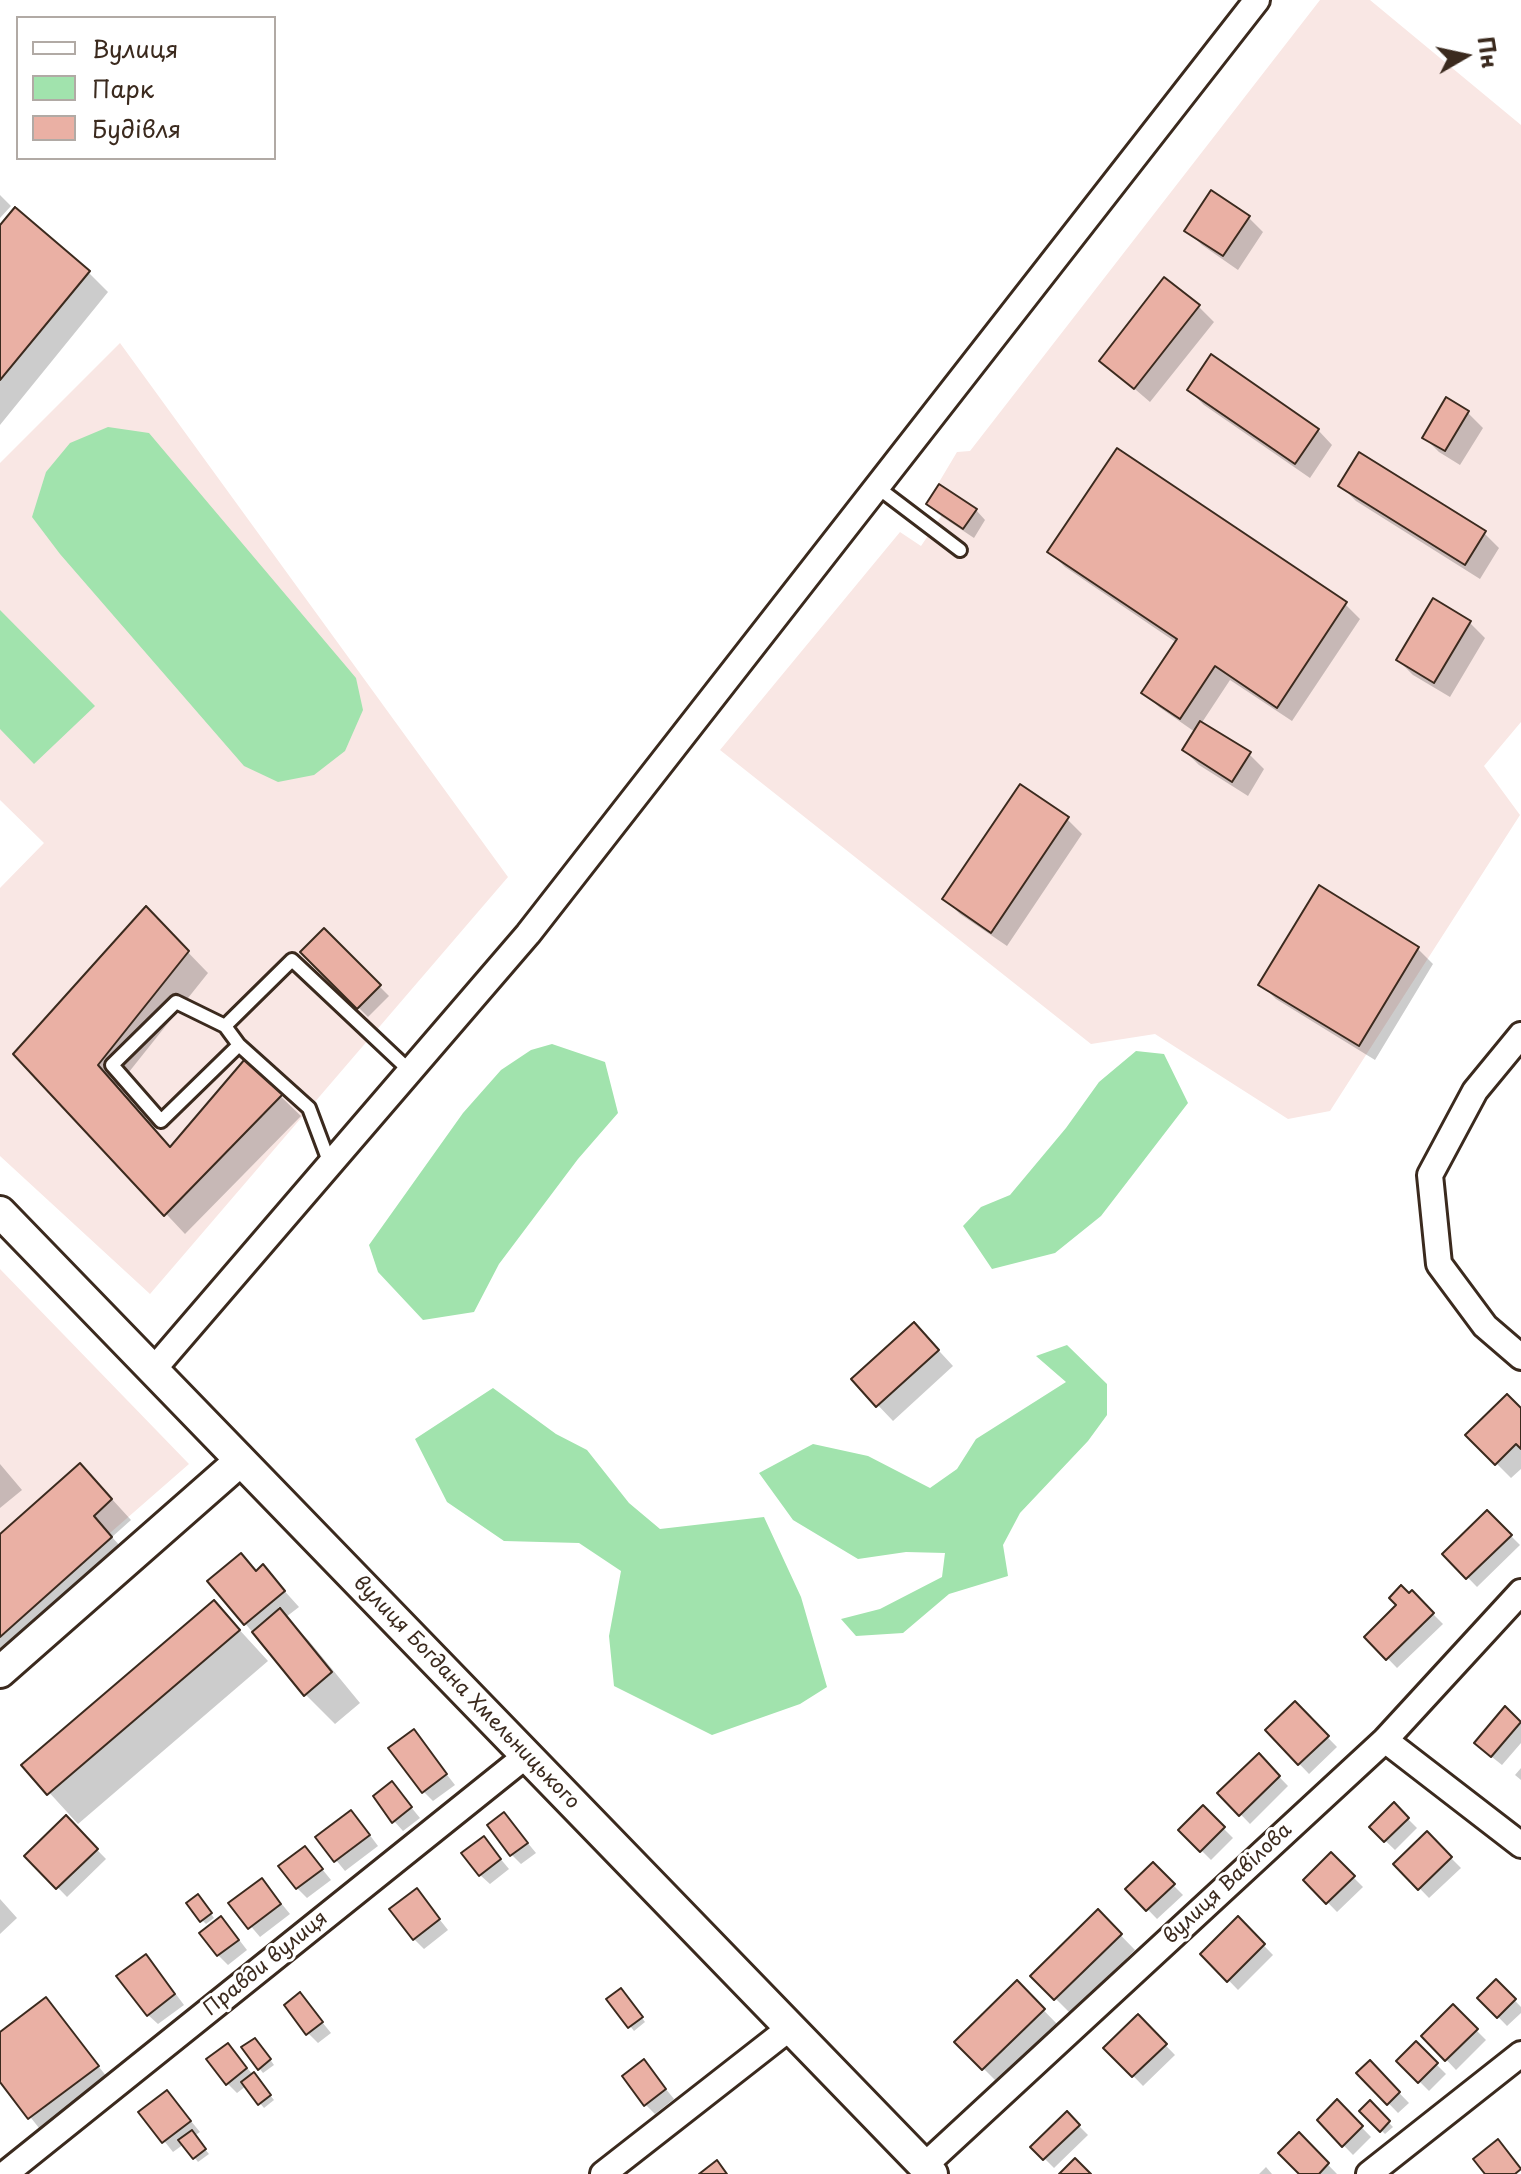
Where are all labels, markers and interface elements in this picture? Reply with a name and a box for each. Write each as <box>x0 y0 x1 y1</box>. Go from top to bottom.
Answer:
legend <box>16 16 276 160</box>
north arrow <box>1425 16 1505 96</box>
text: Вулиця <box>92 30 178 66</box>
text: Пн <box>1470 34 1508 70</box>
text: Парк <box>92 70 154 106</box>
text: Будівля <box>92 110 181 146</box>
street label: вулиця Богдана Хмельницького <box>348 1571 584 1815</box>
street label: вулиця Вавілова <box>1159 1819 1297 1949</box>
street label: Правди вулиця <box>199 1907 333 2021</box>

